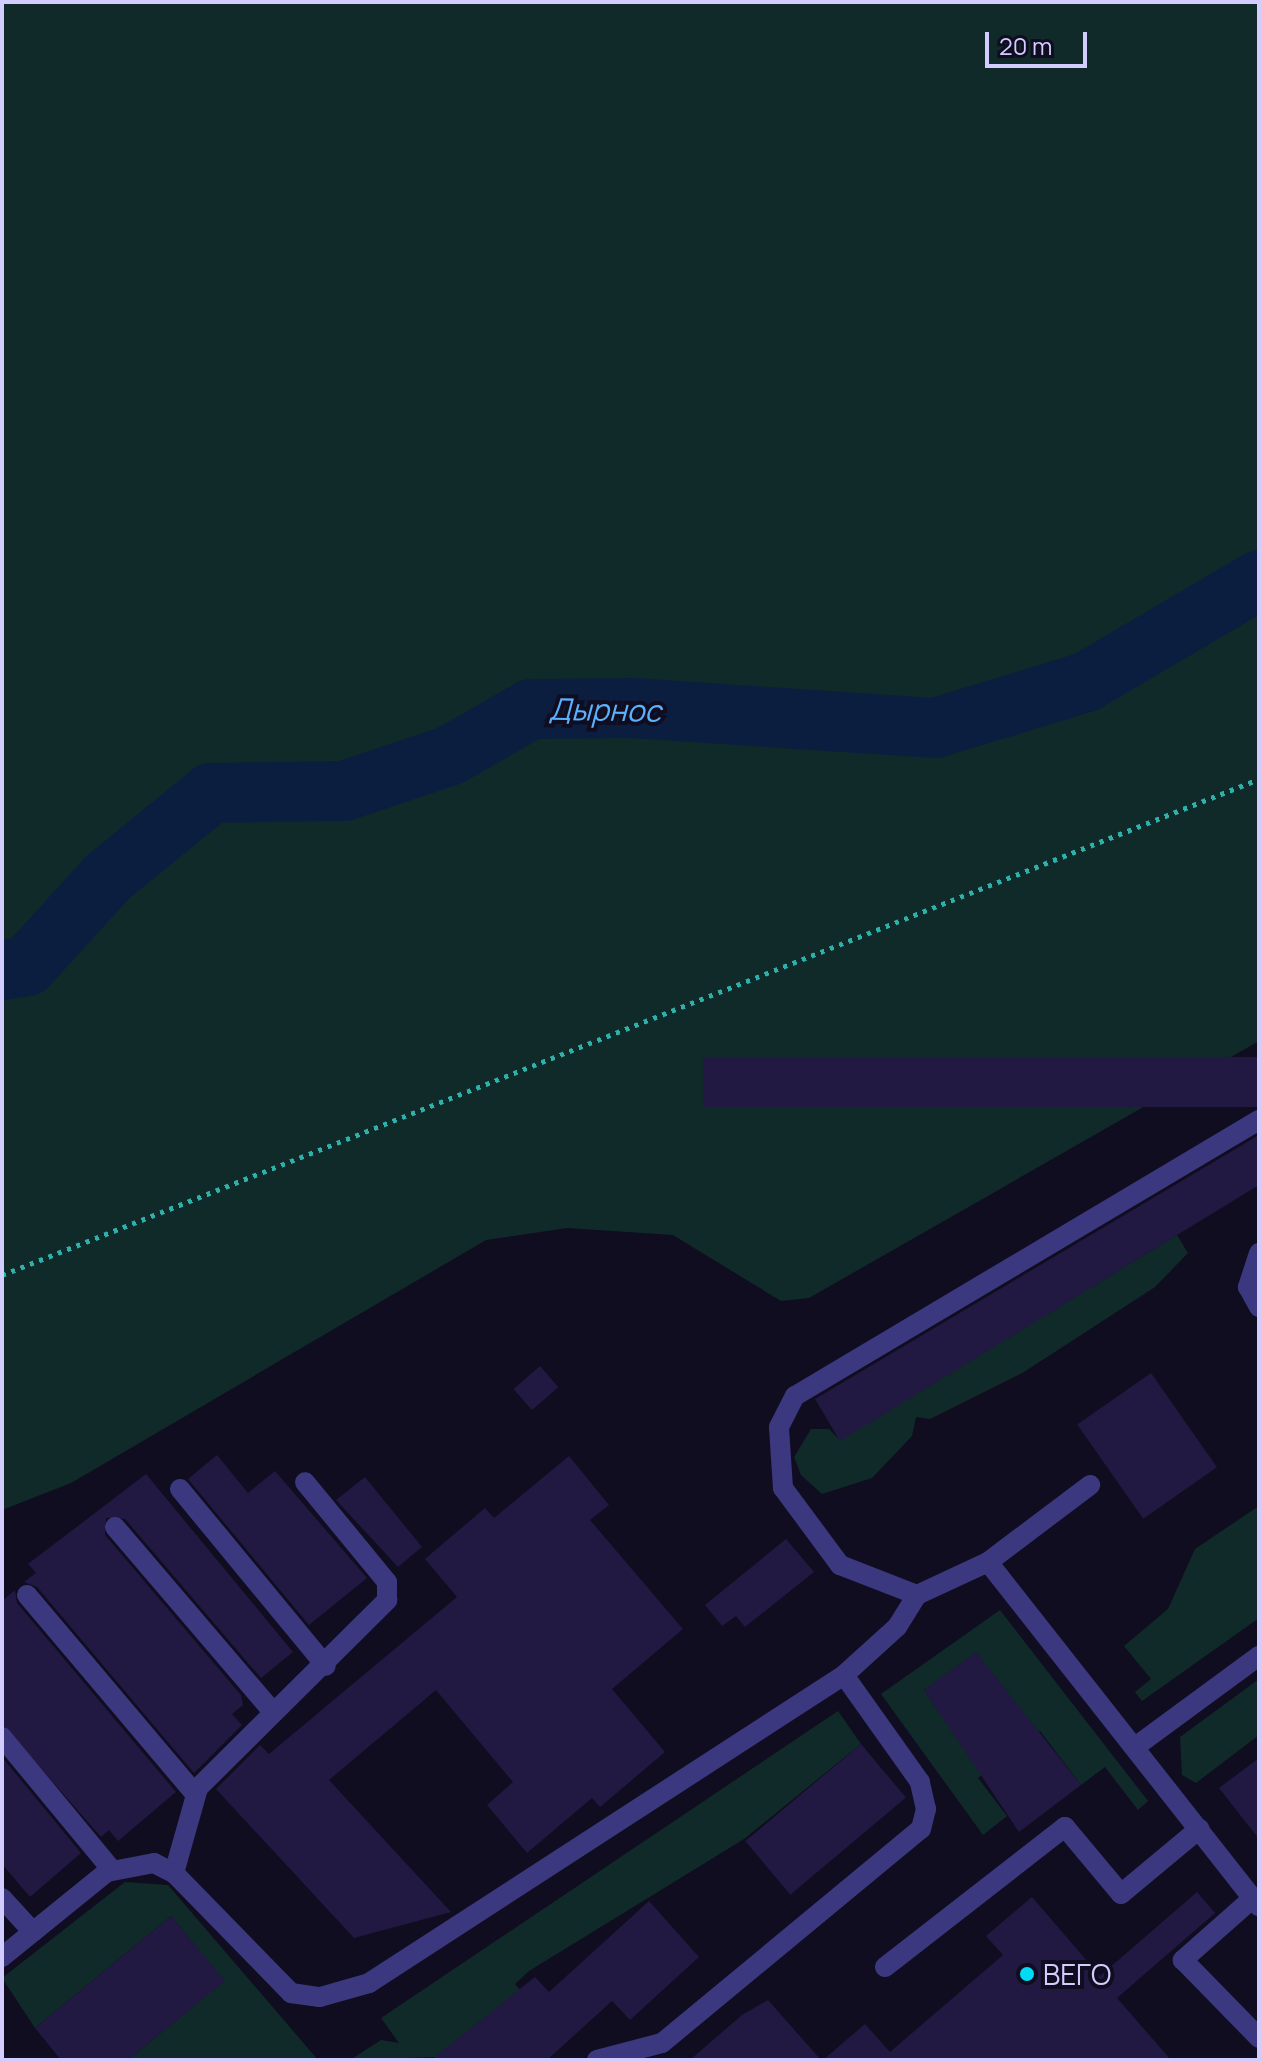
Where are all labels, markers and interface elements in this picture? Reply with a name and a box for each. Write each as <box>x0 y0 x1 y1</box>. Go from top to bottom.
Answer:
scale bar <box>989 16 1091 66</box>
text: 20 m <box>999 29 1052 62</box>
water label: Дырнос <box>549 691 661 729</box>
place label: ВЕГО <box>1043 1957 1111 1991</box>
marker: ВЕГО <box>1018 1965 1036 1983</box>

